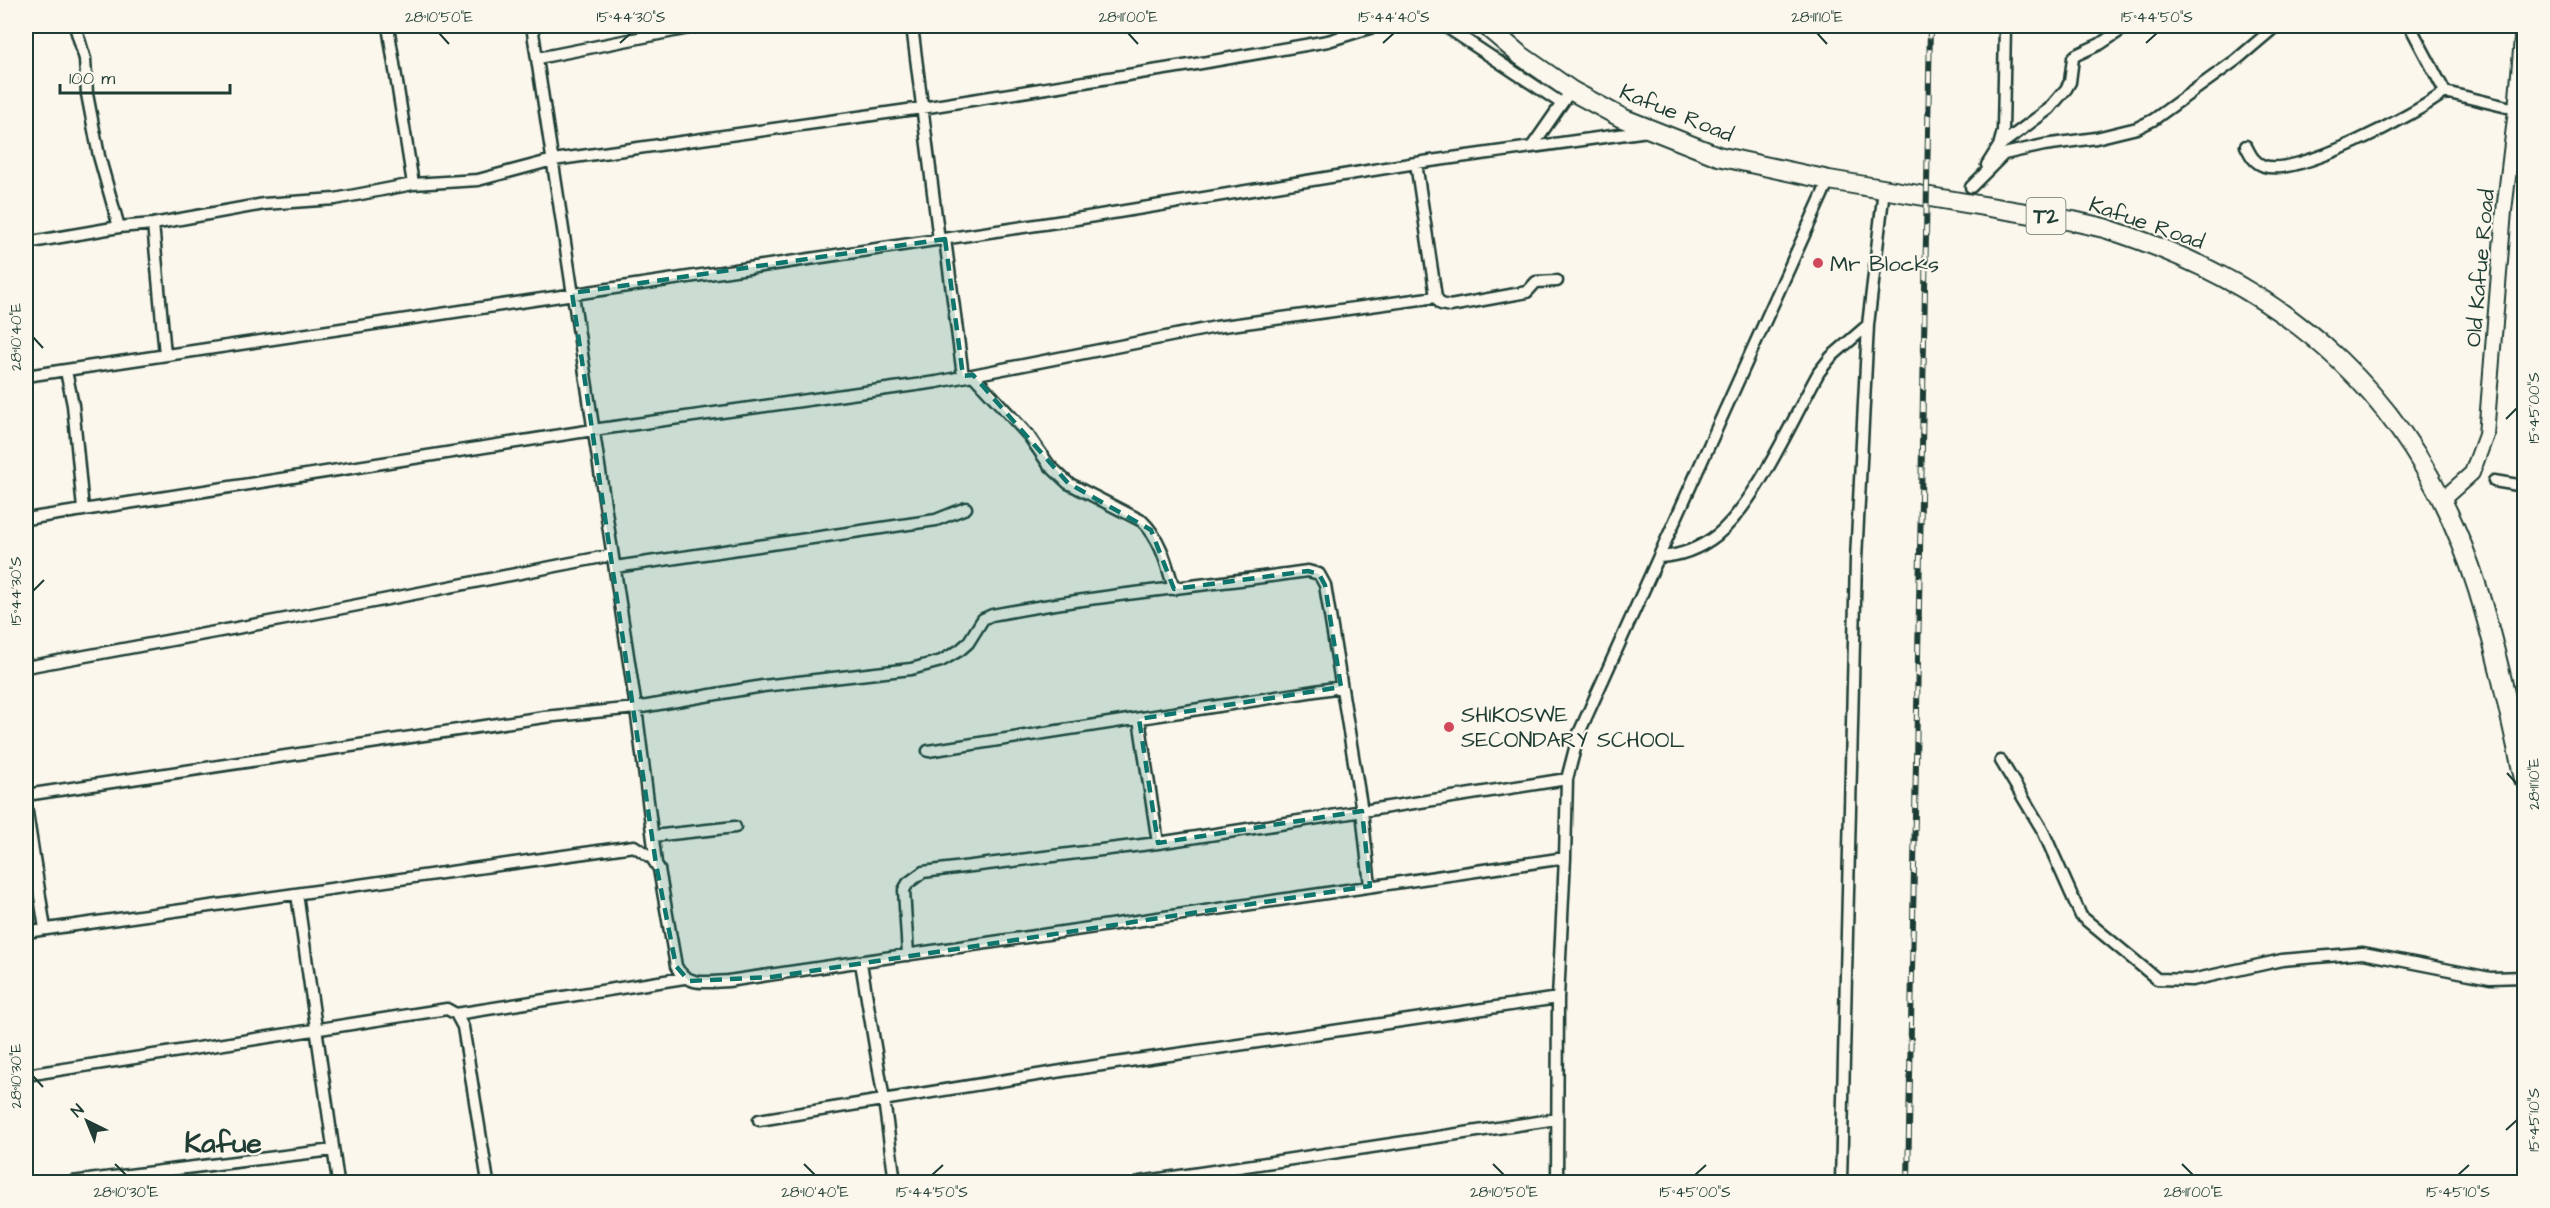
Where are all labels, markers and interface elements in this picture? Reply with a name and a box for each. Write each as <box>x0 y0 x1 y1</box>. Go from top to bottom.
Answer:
text: 28°10'50"E <box>405 7 473 28</box>
text: 15°44'30"S <box>597 7 666 28</box>
text: 28°11'00"E <box>1098 7 1158 28</box>
text: 15°44'40"S <box>1358 7 1430 28</box>
text: 28°11'10"E <box>1791 7 1843 28</box>
text: 15°44'50"S <box>2121 7 2193 28</box>
scale bar <box>60 57 230 95</box>
text: 100 m <box>69 66 115 91</box>
street label: Kafue Road <box>1615 77 1738 150</box>
street label: Old Kafue Road <box>2458 188 2503 348</box>
street label: Kafue Road <box>2085 189 2208 258</box>
road number: T2 <box>2026 198 2066 234</box>
place label: Mr Blocks <box>1830 249 1939 280</box>
marker: Mr Blocks <box>1811 256 1825 270</box>
text: 28°10'40"E <box>6 303 27 371</box>
text: 15°45'00"S <box>2524 372 2545 444</box>
text: 15°44'30"S <box>6 556 27 625</box>
place label: SHIKOSWE SECONDARY SCHOOL <box>1461 700 1685 756</box>
marker: SHIKOSWE SECONDARY SCHOOL <box>1442 720 1456 734</box>
text: 28°11'10"E <box>2524 758 2545 810</box>
text: 28°10'30"E <box>6 1043 27 1108</box>
text: 15°45'10"S <box>2524 1088 2545 1152</box>
north arrow <box>57 1091 117 1151</box>
text: N <box>66 1099 89 1122</box>
district label: Kafue <box>184 1124 262 1163</box>
text: 28°10'30"E <box>94 1182 159 1203</box>
text: 28°10'40"E <box>781 1182 849 1203</box>
text: 15°44'50"S <box>896 1182 968 1203</box>
text: 28°10'50"E <box>1470 1182 1538 1203</box>
text: 15°45'00"S <box>1659 1182 1731 1203</box>
text: 28°11'00"E <box>2163 1182 2223 1203</box>
text: 15°45'10"S <box>2426 1182 2490 1203</box>

